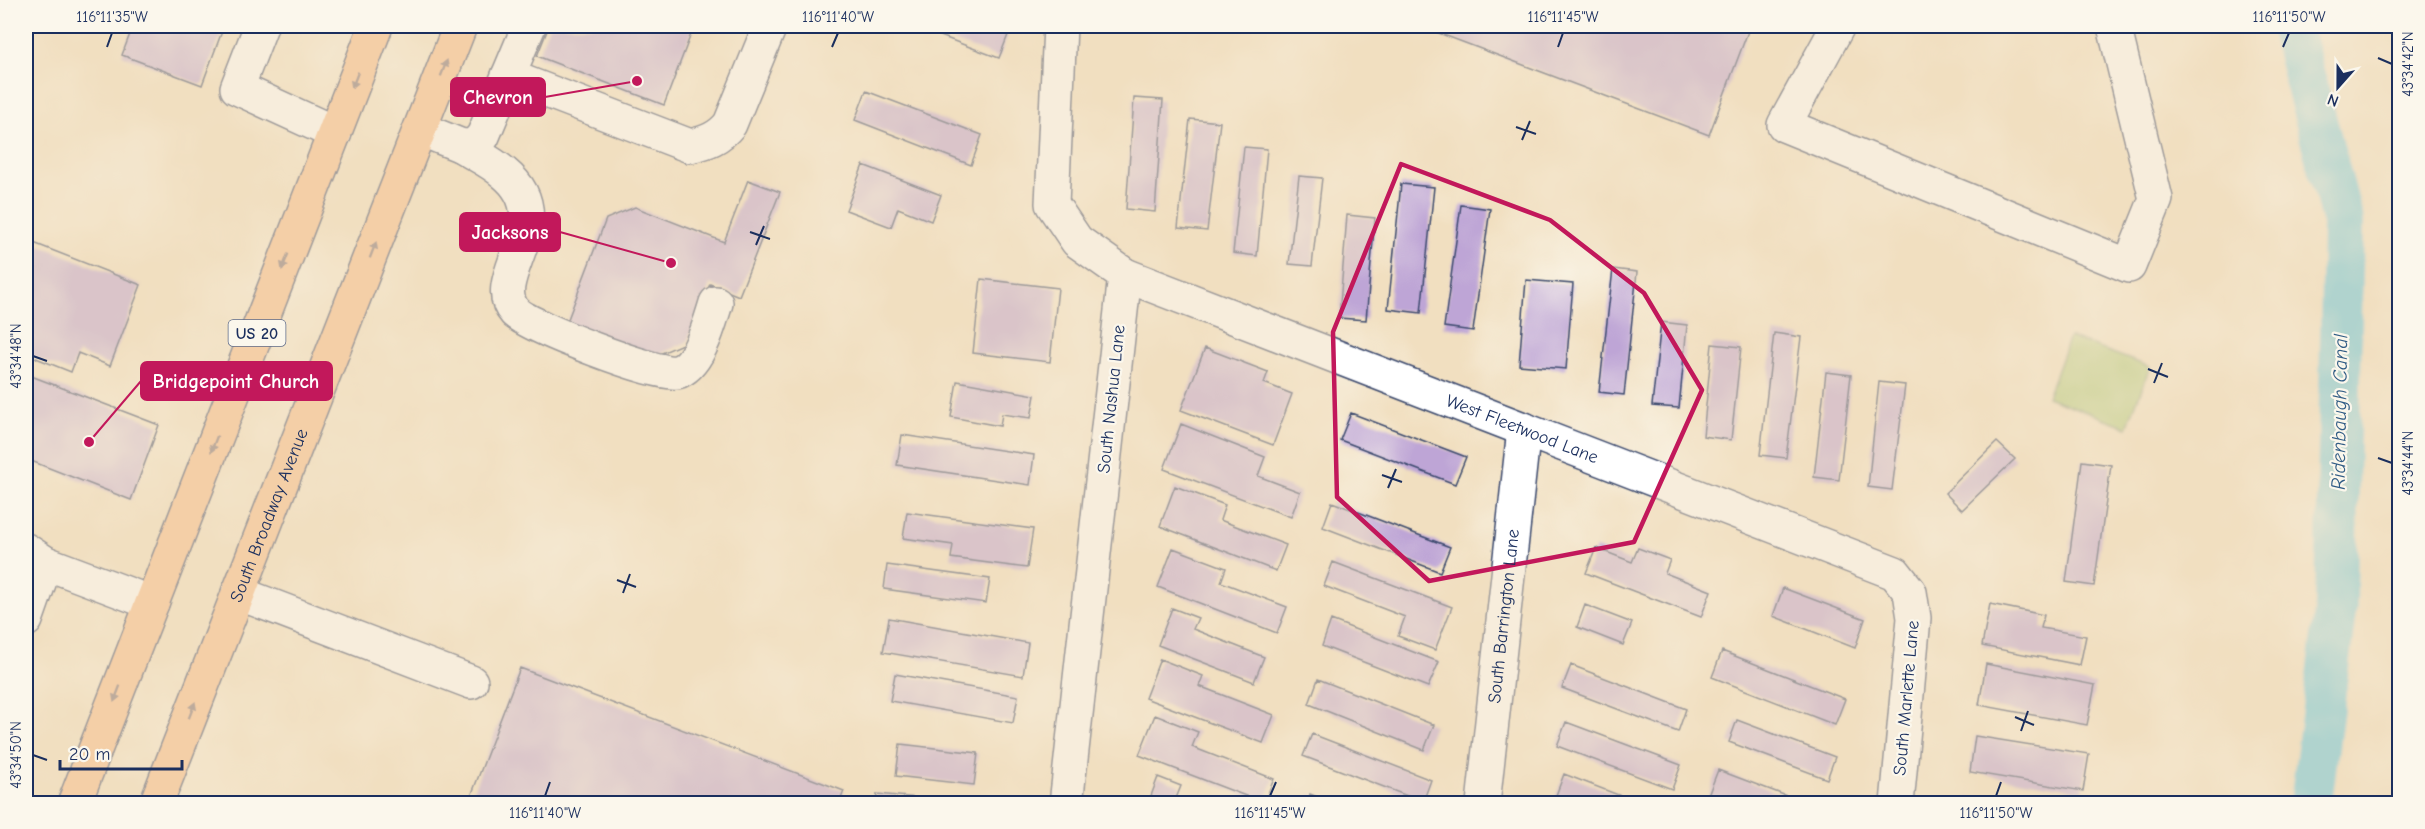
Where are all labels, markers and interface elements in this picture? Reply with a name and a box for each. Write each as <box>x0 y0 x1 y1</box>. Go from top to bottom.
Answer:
text: 116°11'35"W <box>76 8 148 26</box>
text: 116°11'40"W <box>802 8 874 26</box>
text: 116°11'45"W <box>1527 8 1599 26</box>
text: 116°11'50"W <box>2253 8 2325 26</box>
text: 43°34'42"N <box>2399 31 2417 97</box>
north arrow <box>2308 57 2368 117</box>
one-way arrow <box>439 59 449 77</box>
one-way arrow <box>350 71 359 89</box>
callout: Chevron <box>451 78 545 116</box>
text: Chevron <box>463 86 533 109</box>
text: N <box>2325 90 2341 110</box>
callout: Jacksons <box>460 213 560 251</box>
text: Jacksons <box>472 221 548 244</box>
one-way arrow <box>368 240 378 258</box>
one-way arrow <box>279 253 289 271</box>
road number: US 20 <box>228 320 286 346</box>
text: 43°34'48"N <box>7 323 25 389</box>
street label: South Nashua Lane <box>1093 324 1130 474</box>
water label: Ridenbaugh Canal <box>2327 333 2352 490</box>
callout: Bridgepoint Church <box>141 362 332 400</box>
text: Bridgepoint Church <box>153 370 319 393</box>
street label: West Fleetwood Lane <box>1443 390 1601 468</box>
street label: South Broadway Avenue <box>226 426 313 605</box>
text: 43°34'44"N <box>2399 431 2417 495</box>
one-way arrow <box>209 435 219 453</box>
street label: South Barrington Lane <box>1484 528 1524 704</box>
street label: South Marlette Lane <box>1889 620 1924 777</box>
one-way arrow <box>112 685 121 703</box>
one-way arrow <box>188 701 197 719</box>
text: 43°34'50"N <box>7 721 25 789</box>
scale bar <box>60 733 182 771</box>
text: 20 m <box>69 744 110 765</box>
text: 116°11'40"W <box>509 804 581 822</box>
text: 116°11'45"W <box>1234 804 1306 822</box>
text: 116°11'50"W <box>1960 804 2032 822</box>

